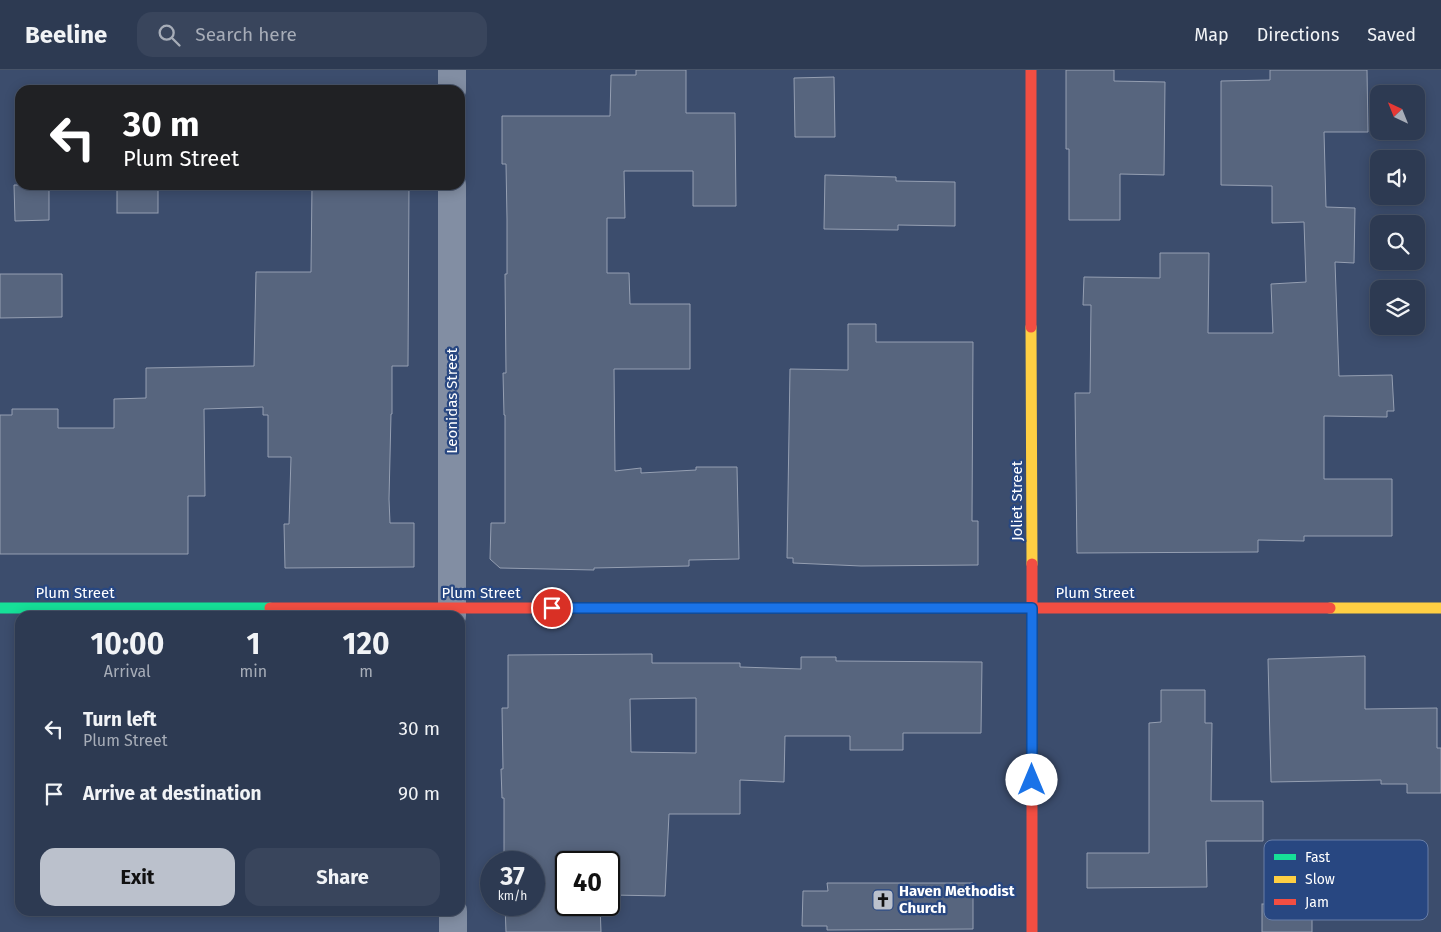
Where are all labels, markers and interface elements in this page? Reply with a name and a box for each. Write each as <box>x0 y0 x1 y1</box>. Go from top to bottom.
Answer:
search box <box>137 12 487 57</box>
text: Beeline <box>25 21 107 49</box>
icon: search <box>155 21 183 49</box>
text: Search here <box>195 23 297 46</box>
text: Map <box>1194 24 1229 46</box>
text: Directions <box>1257 24 1339 46</box>
text: Saved <box>1367 24 1416 46</box>
north arrow <box>1370 85 1425 140</box>
map controls <box>1370 85 1425 335</box>
text: 30 m <box>123 103 200 145</box>
icon: left <box>40 105 105 170</box>
text: Plum Street <box>123 145 239 172</box>
button: sound <box>1370 150 1425 205</box>
button: search <box>1370 215 1425 270</box>
button: layers <box>1370 280 1425 335</box>
street label: Leonidas Street <box>443 348 461 454</box>
street label: Joliet Street <box>1008 460 1026 541</box>
street label: Plum Street <box>35 584 115 602</box>
street label: Plum Street <box>441 584 521 602</box>
street label: Plum Street <box>1055 584 1135 602</box>
pin <box>531 587 573 629</box>
icon: arrive <box>538 594 566 622</box>
text: 10:00 <box>90 626 164 662</box>
text: 1 <box>246 626 260 662</box>
text: 120 <box>343 626 390 662</box>
text: Arrival <box>104 662 151 681</box>
text: min <box>240 662 267 681</box>
text: m <box>359 662 373 681</box>
text: Turn left <box>83 708 157 731</box>
icon: left <box>40 715 68 743</box>
text: 30 m <box>399 717 440 740</box>
text: Plum Street <box>83 731 168 750</box>
position arrow <box>1005 753 1057 805</box>
icon: arrive <box>40 780 68 808</box>
text: Arrive at destination <box>83 782 262 805</box>
text: 90 m <box>398 782 440 805</box>
legend <box>1264 840 1428 920</box>
button: Exit <box>40 848 235 906</box>
button: Share <box>245 848 440 906</box>
text: Fast <box>1305 849 1331 866</box>
speed limit sign: 40 <box>555 851 620 916</box>
text: 37 <box>500 862 525 892</box>
text: Slow <box>1305 871 1335 888</box>
place label: Haven Methodist Church <box>899 882 1015 917</box>
church icon: Haven Methodist Church <box>871 888 895 912</box>
text: km/h <box>498 889 527 903</box>
text: Jam <box>1305 894 1329 911</box>

